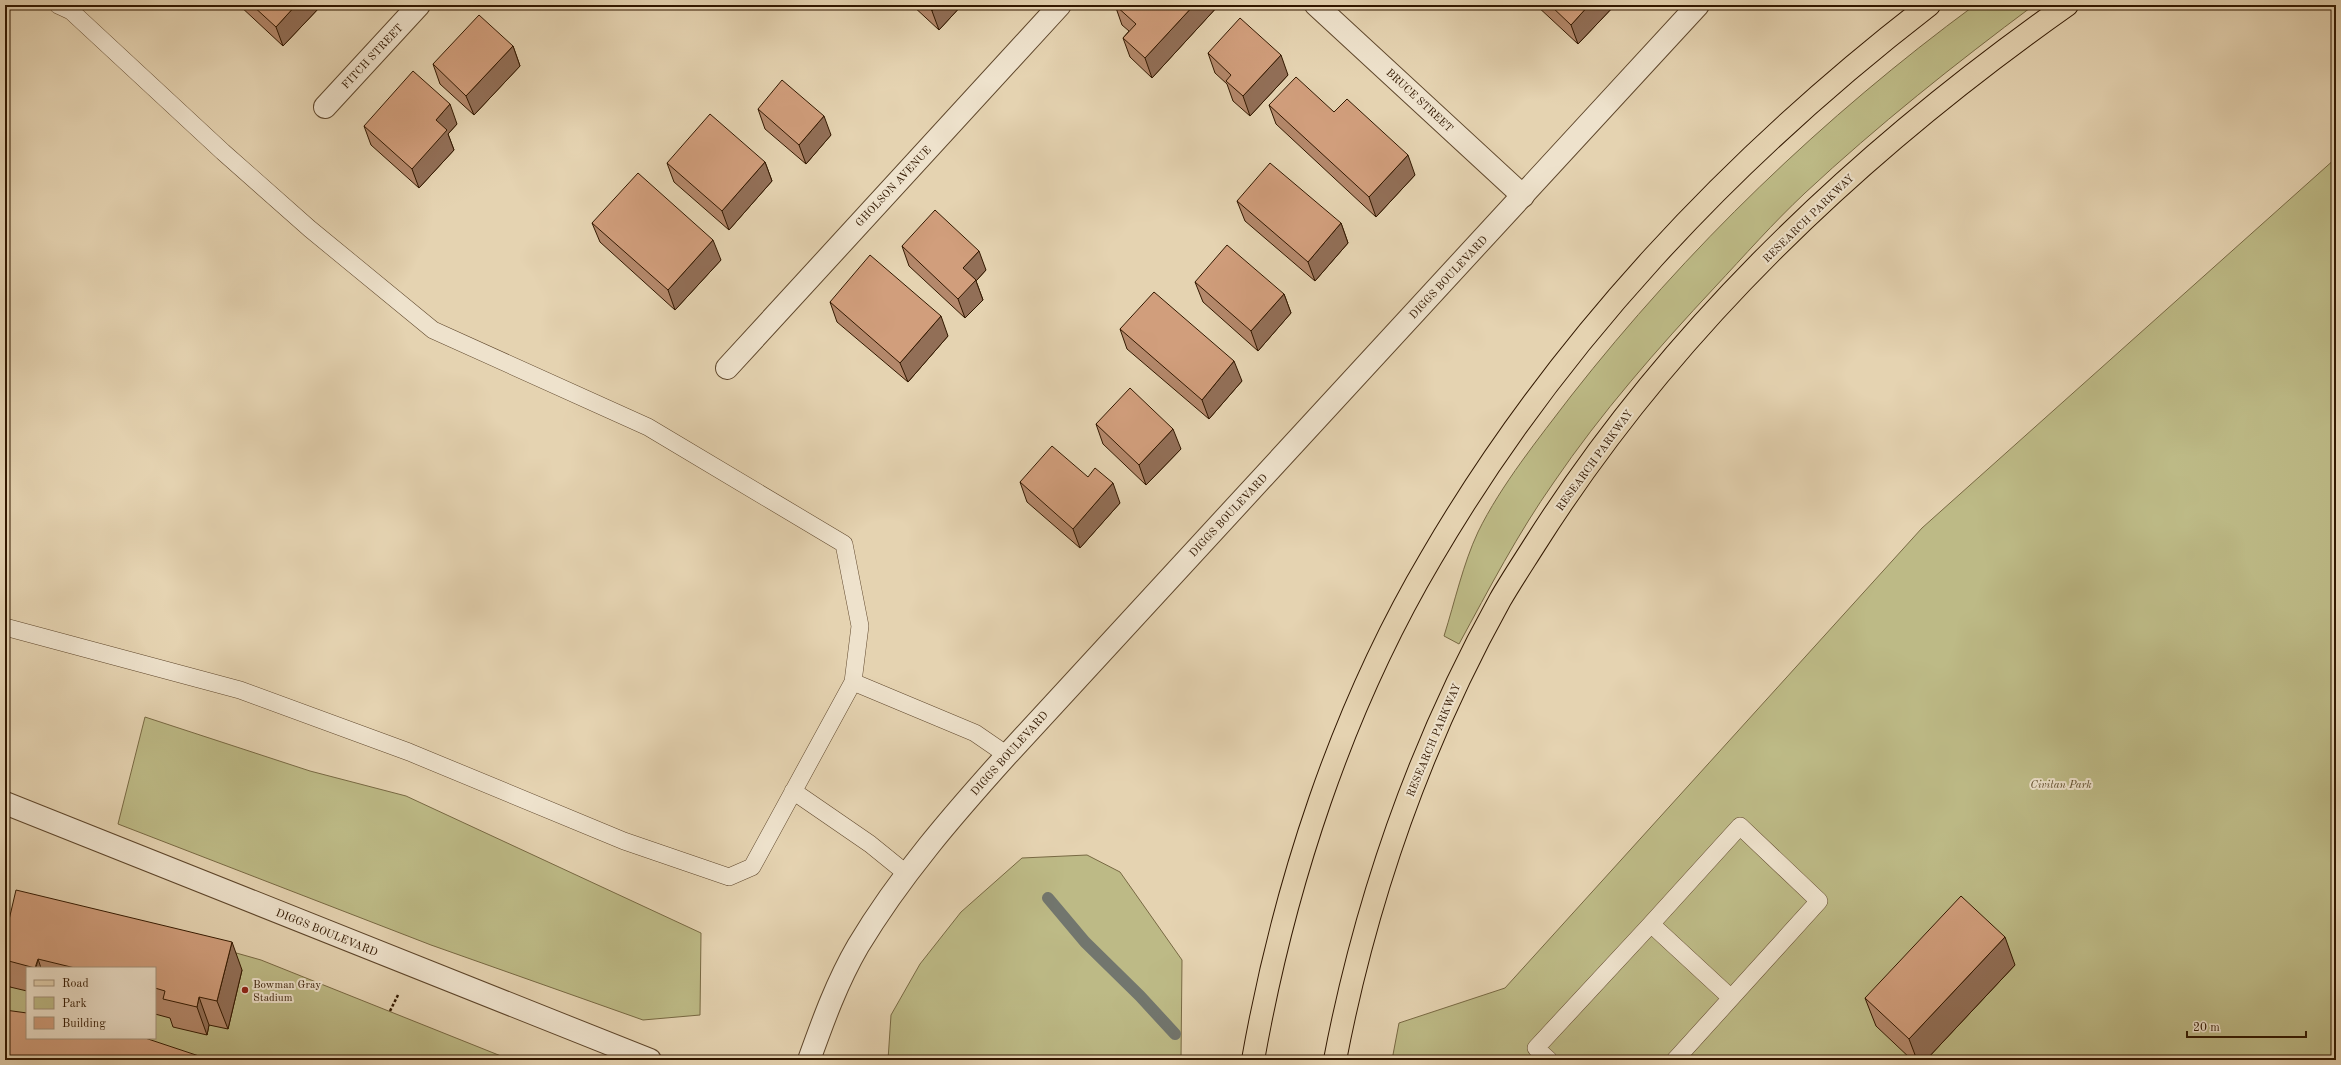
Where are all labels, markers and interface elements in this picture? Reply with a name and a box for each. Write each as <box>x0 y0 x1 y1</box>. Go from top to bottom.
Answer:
street label: FITCH STREET <box>340 22 406 92</box>
street label: BRUCE STREET <box>1383 67 1455 135</box>
street label: GHOLSON AVENUE <box>854 145 934 229</box>
street label: RESEARCH PARKWAY <box>1761 173 1857 265</box>
street label: DIGGS BOULEVARD <box>1408 234 1491 322</box>
street label: RESEARCH PARKWAY <box>1555 408 1635 513</box>
street label: DIGGS BOULEVARD <box>1188 472 1271 560</box>
street label: RESEARCH PARKWAY <box>1406 682 1463 799</box>
street label: DIGGS BOULEVARD <box>970 710 1051 798</box>
park label: Civitan Park <box>2030 780 2092 791</box>
street label: DIGGS BOULEVARD <box>274 908 379 959</box>
legend <box>26 967 156 1039</box>
text: Road <box>62 978 89 990</box>
place label: Bowman Gray Stadium <box>253 980 321 1004</box>
marker: Bowman Gray Stadium <box>240 985 250 995</box>
text: Park <box>62 998 87 1010</box>
scale bar <box>2187 1013 2306 1039</box>
text: Building <box>62 1018 106 1030</box>
text: 20 m <box>2193 1022 2220 1034</box>

